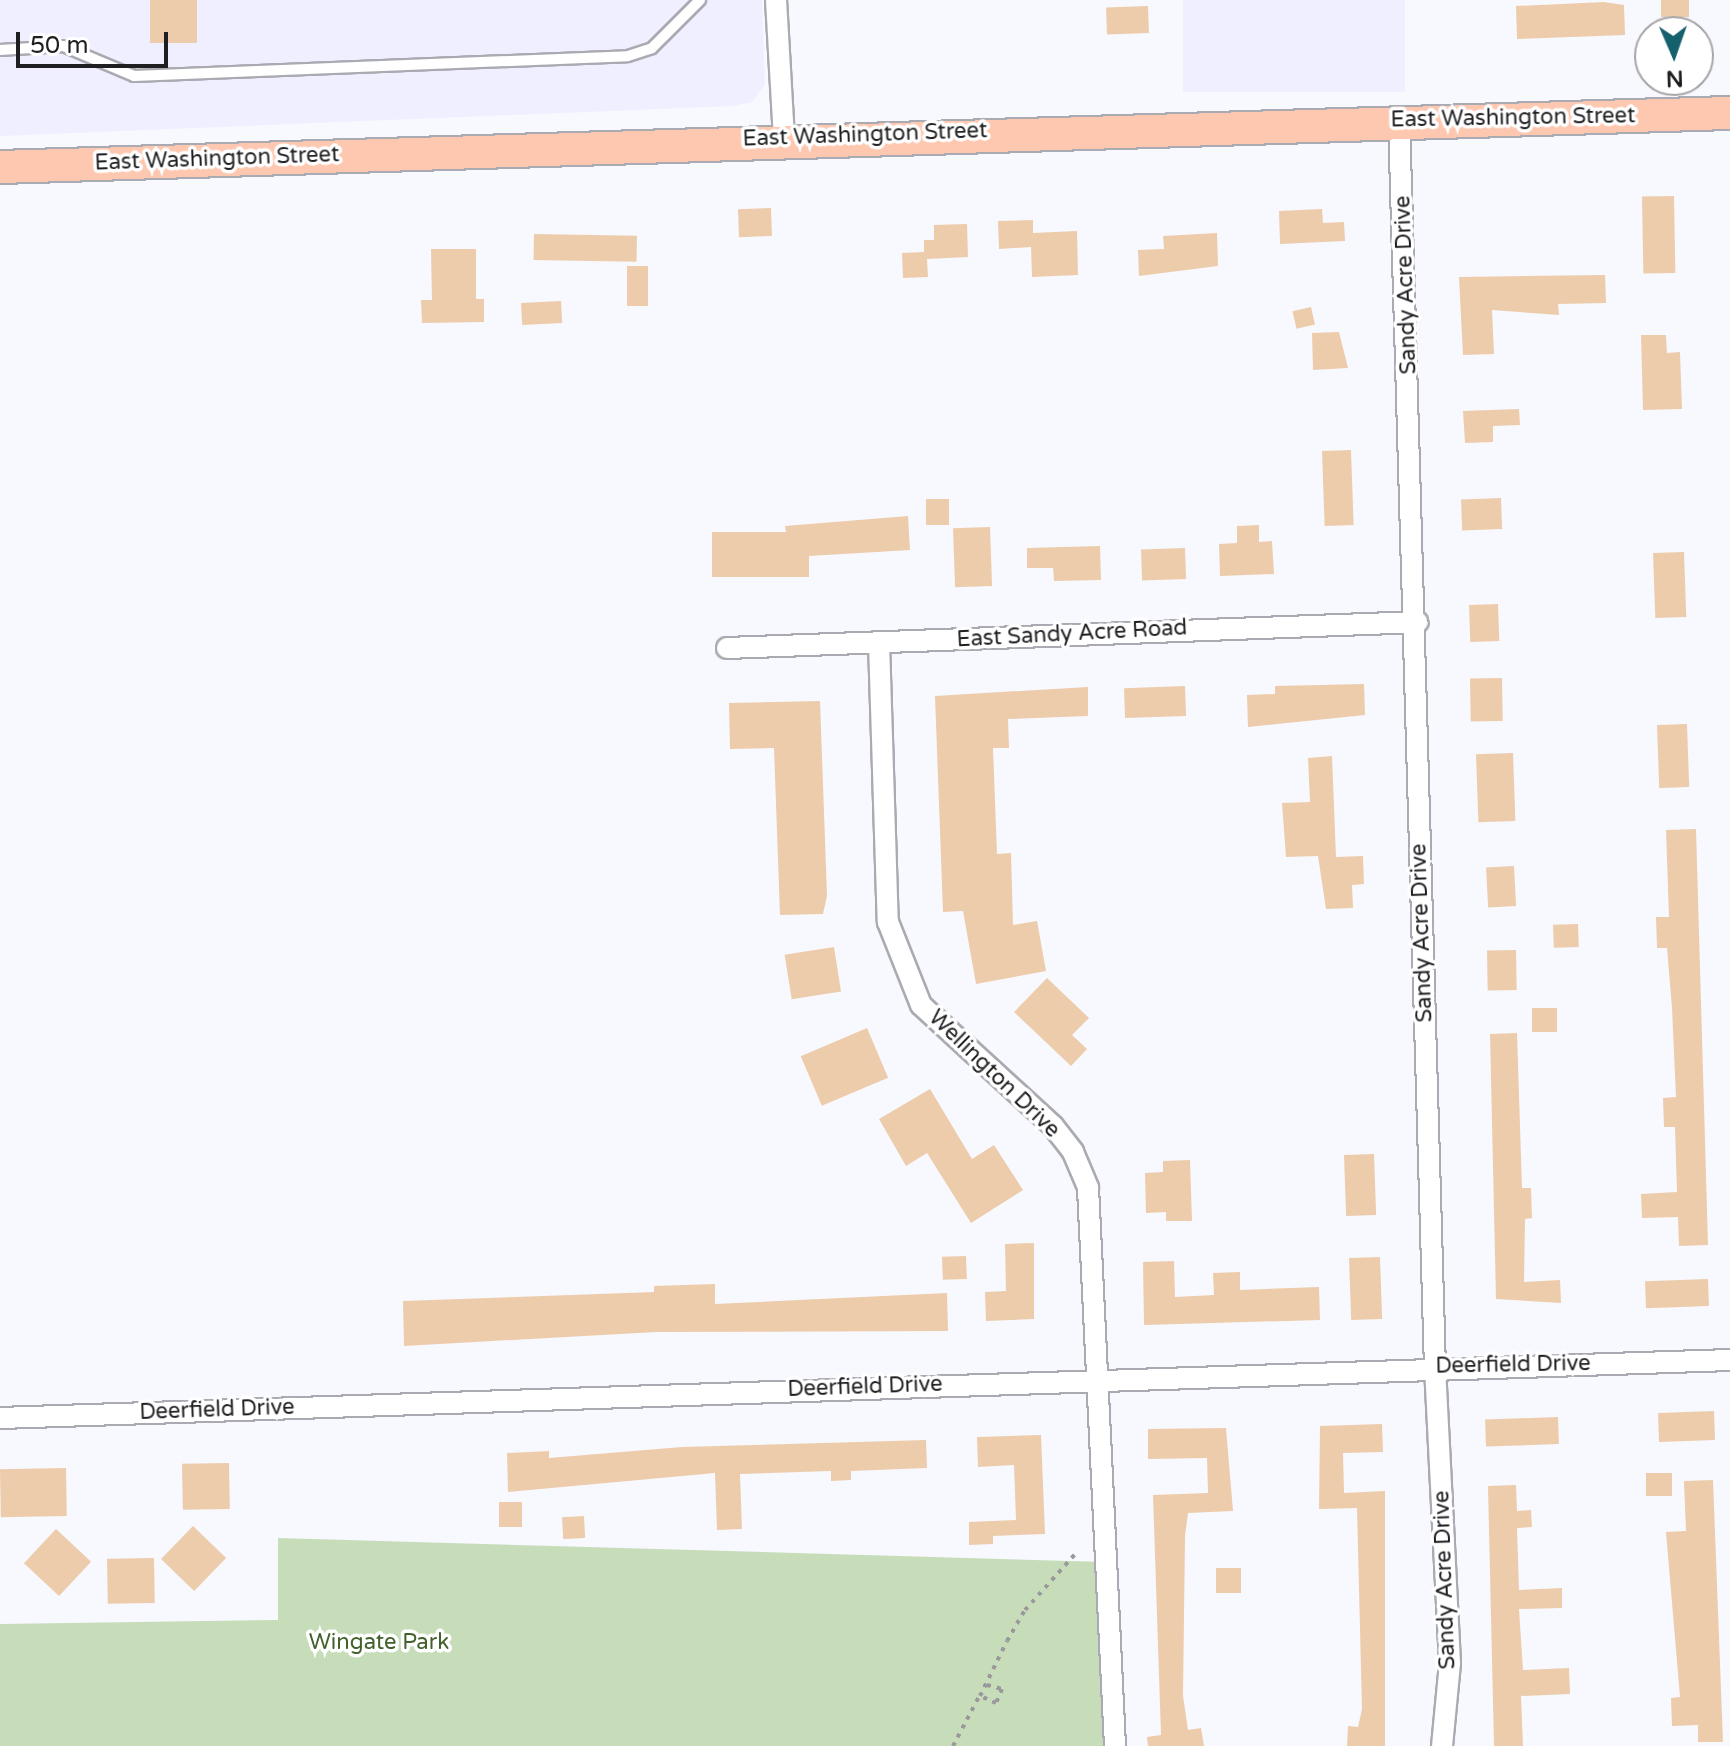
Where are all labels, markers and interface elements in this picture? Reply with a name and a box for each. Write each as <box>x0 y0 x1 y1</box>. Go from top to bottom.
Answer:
scale bar <box>20 16 172 66</box>
north arrow <box>1634 16 1714 96</box>
text: 50 m <box>30 31 88 60</box>
text: N <box>1665 65 1684 91</box>
street label: East Washington Street <box>1390 103 1636 133</box>
street label: East Washington Street <box>742 118 988 152</box>
street label: East Washington Street <box>94 142 340 176</box>
street label: Sandy Acre Drive <box>1390 195 1422 375</box>
street label: East Sandy Acre Road <box>956 615 1188 653</box>
street label: Sandy Acre Drive <box>1406 843 1438 1023</box>
street label: Wellington Drive <box>923 1005 1065 1143</box>
street label: Deerfield Drive <box>1435 1350 1591 1380</box>
street label: Deerfield Drive <box>787 1371 943 1403</box>
street label: Deerfield Drive <box>139 1394 295 1426</box>
street label: Sandy Acre Drive <box>1429 1490 1461 1670</box>
park label: Wingate Park <box>309 1630 449 1656</box>

